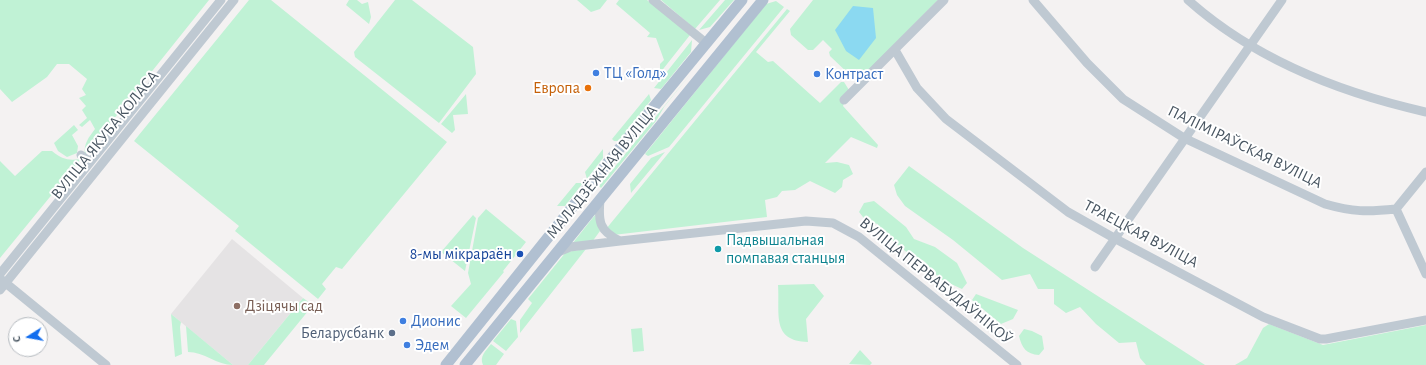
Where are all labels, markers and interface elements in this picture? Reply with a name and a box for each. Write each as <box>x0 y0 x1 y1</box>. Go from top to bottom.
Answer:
place label: ТЦ «Голд» <box>604 63 666 83</box>
place label: Контраст <box>825 64 883 84</box>
street label: ВУЛІЦА ЯКУБА КОЛАСА <box>47 67 163 203</box>
marker: ТЦ «Голд» <box>591 68 601 78</box>
marker: Контраст <box>812 69 822 79</box>
place label: Европа <box>533 78 580 98</box>
marker: Европа <box>583 83 593 93</box>
street label: МАЛАДЗЁЖНАЯ ВУЛІЦА <box>542 101 662 243</box>
street label: ПАЛІМІРАЎСКАЯ ВУЛІЦА <box>1165 101 1325 193</box>
street label: ТРАЕЦКАЯ ВУЛІЦА <box>1081 196 1201 272</box>
street label: ВУЛІЦА ПЕРВАБУДАЎНІКОЎ <box>856 213 1016 349</box>
place label: Падвышальная помпавая станцыя <box>726 230 845 268</box>
place label: 8-мы мікрараён <box>410 244 512 264</box>
marker: Падвышальная помпавая станцыя <box>713 244 723 254</box>
marker: 8-мы мікрараён <box>515 249 525 259</box>
place label: Дзіцячы сад <box>245 296 323 316</box>
marker: Дзіцячы сад <box>232 301 242 311</box>
place label: Дионис <box>411 311 461 331</box>
marker: Дионис <box>398 316 408 326</box>
north arrow <box>8 317 48 357</box>
place label: Беларусбанк <box>301 323 384 343</box>
marker: Беларусбанк <box>387 328 397 338</box>
text: С <box>11 335 23 343</box>
place label: Эдем <box>415 335 449 355</box>
marker: Эдем <box>402 340 412 350</box>

